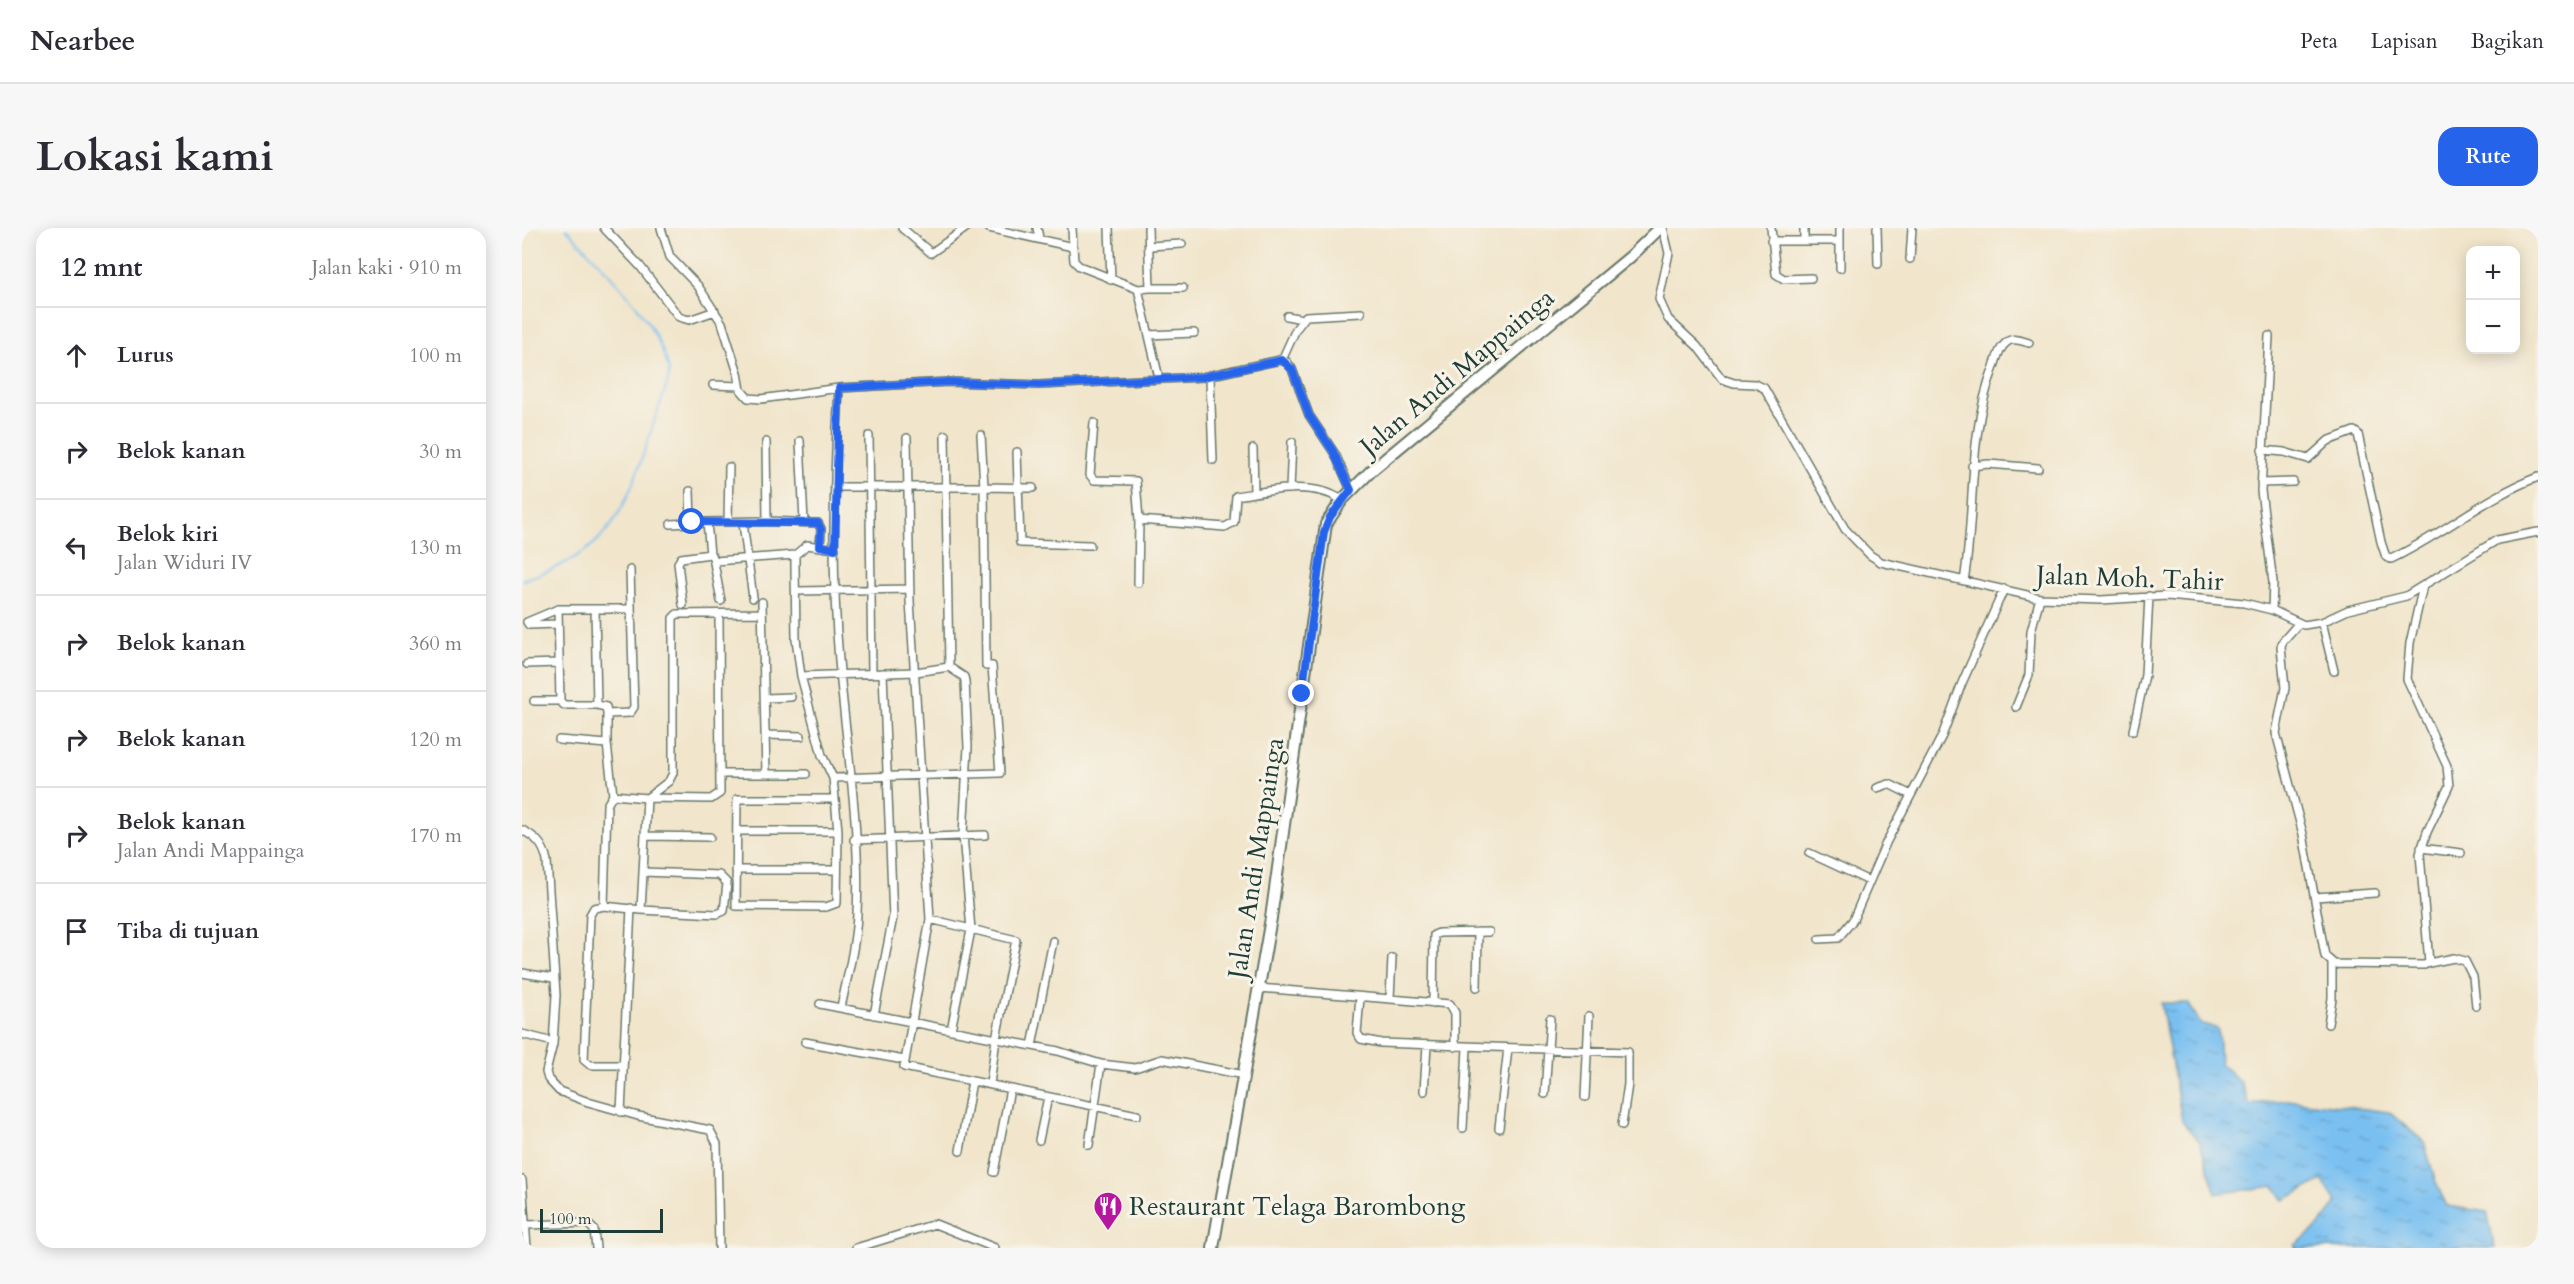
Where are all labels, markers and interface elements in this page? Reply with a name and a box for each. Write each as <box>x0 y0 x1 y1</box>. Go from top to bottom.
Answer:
text: Nearbee <box>30 22 135 60</box>
text: Peta <box>2300 27 2338 56</box>
text: Lapisan <box>2371 27 2438 56</box>
text: Bagikan <box>2471 27 2544 56</box>
button: Rute <box>2438 127 2538 186</box>
text: Lokasi kami <box>36 128 274 185</box>
map controls <box>2466 246 2520 354</box>
button: + <box>2466 246 2520 300</box>
text: 12 mnt <box>60 250 142 285</box>
text: Jalan kaki · 910 m <box>312 254 462 281</box>
street label: Jalan Andi Mappainga <box>1349 280 1562 466</box>
button: − <box>2466 300 2520 354</box>
icon: ahead <box>60 339 93 372</box>
text: Lurus <box>117 340 174 370</box>
text: 100 m <box>409 342 462 369</box>
icon: right <box>60 435 93 468</box>
text: Belok kanan <box>117 436 246 466</box>
text: 30 m <box>419 438 462 465</box>
route start <box>678 508 704 534</box>
text: Belok kiri <box>117 519 218 549</box>
icon: left <box>60 531 93 564</box>
text: 130 m <box>409 534 462 561</box>
text: Jalan Widuri IV <box>117 549 252 576</box>
street label: Jalan Moh. Tahir <box>2032 557 2225 599</box>
icon: right <box>60 627 93 660</box>
text: Belok kanan <box>117 628 246 658</box>
text: 360 m <box>409 630 462 657</box>
route end <box>1288 680 1314 706</box>
icon: right <box>60 723 93 756</box>
text: Belok kanan <box>117 724 246 754</box>
text: 120 m <box>409 726 462 753</box>
street label: Jalan Andi Mappainga <box>1219 735 1292 985</box>
text: Belok kanan <box>117 807 246 837</box>
icon: right <box>60 819 93 852</box>
text: 170 m <box>409 822 462 849</box>
text: Jalan Andi Mappainga <box>117 837 304 864</box>
icon: arrive <box>60 915 93 948</box>
text: Tiba di tujuan <box>117 916 259 946</box>
place label: Restaurant Telaga Barombong <box>1129 1189 1466 1224</box>
restaurant icon: Restaurant Telaga Barombong <box>1092 1190 1124 1232</box>
scale bar <box>540 1206 663 1234</box>
text: 100 m <box>549 1208 591 1230</box>

